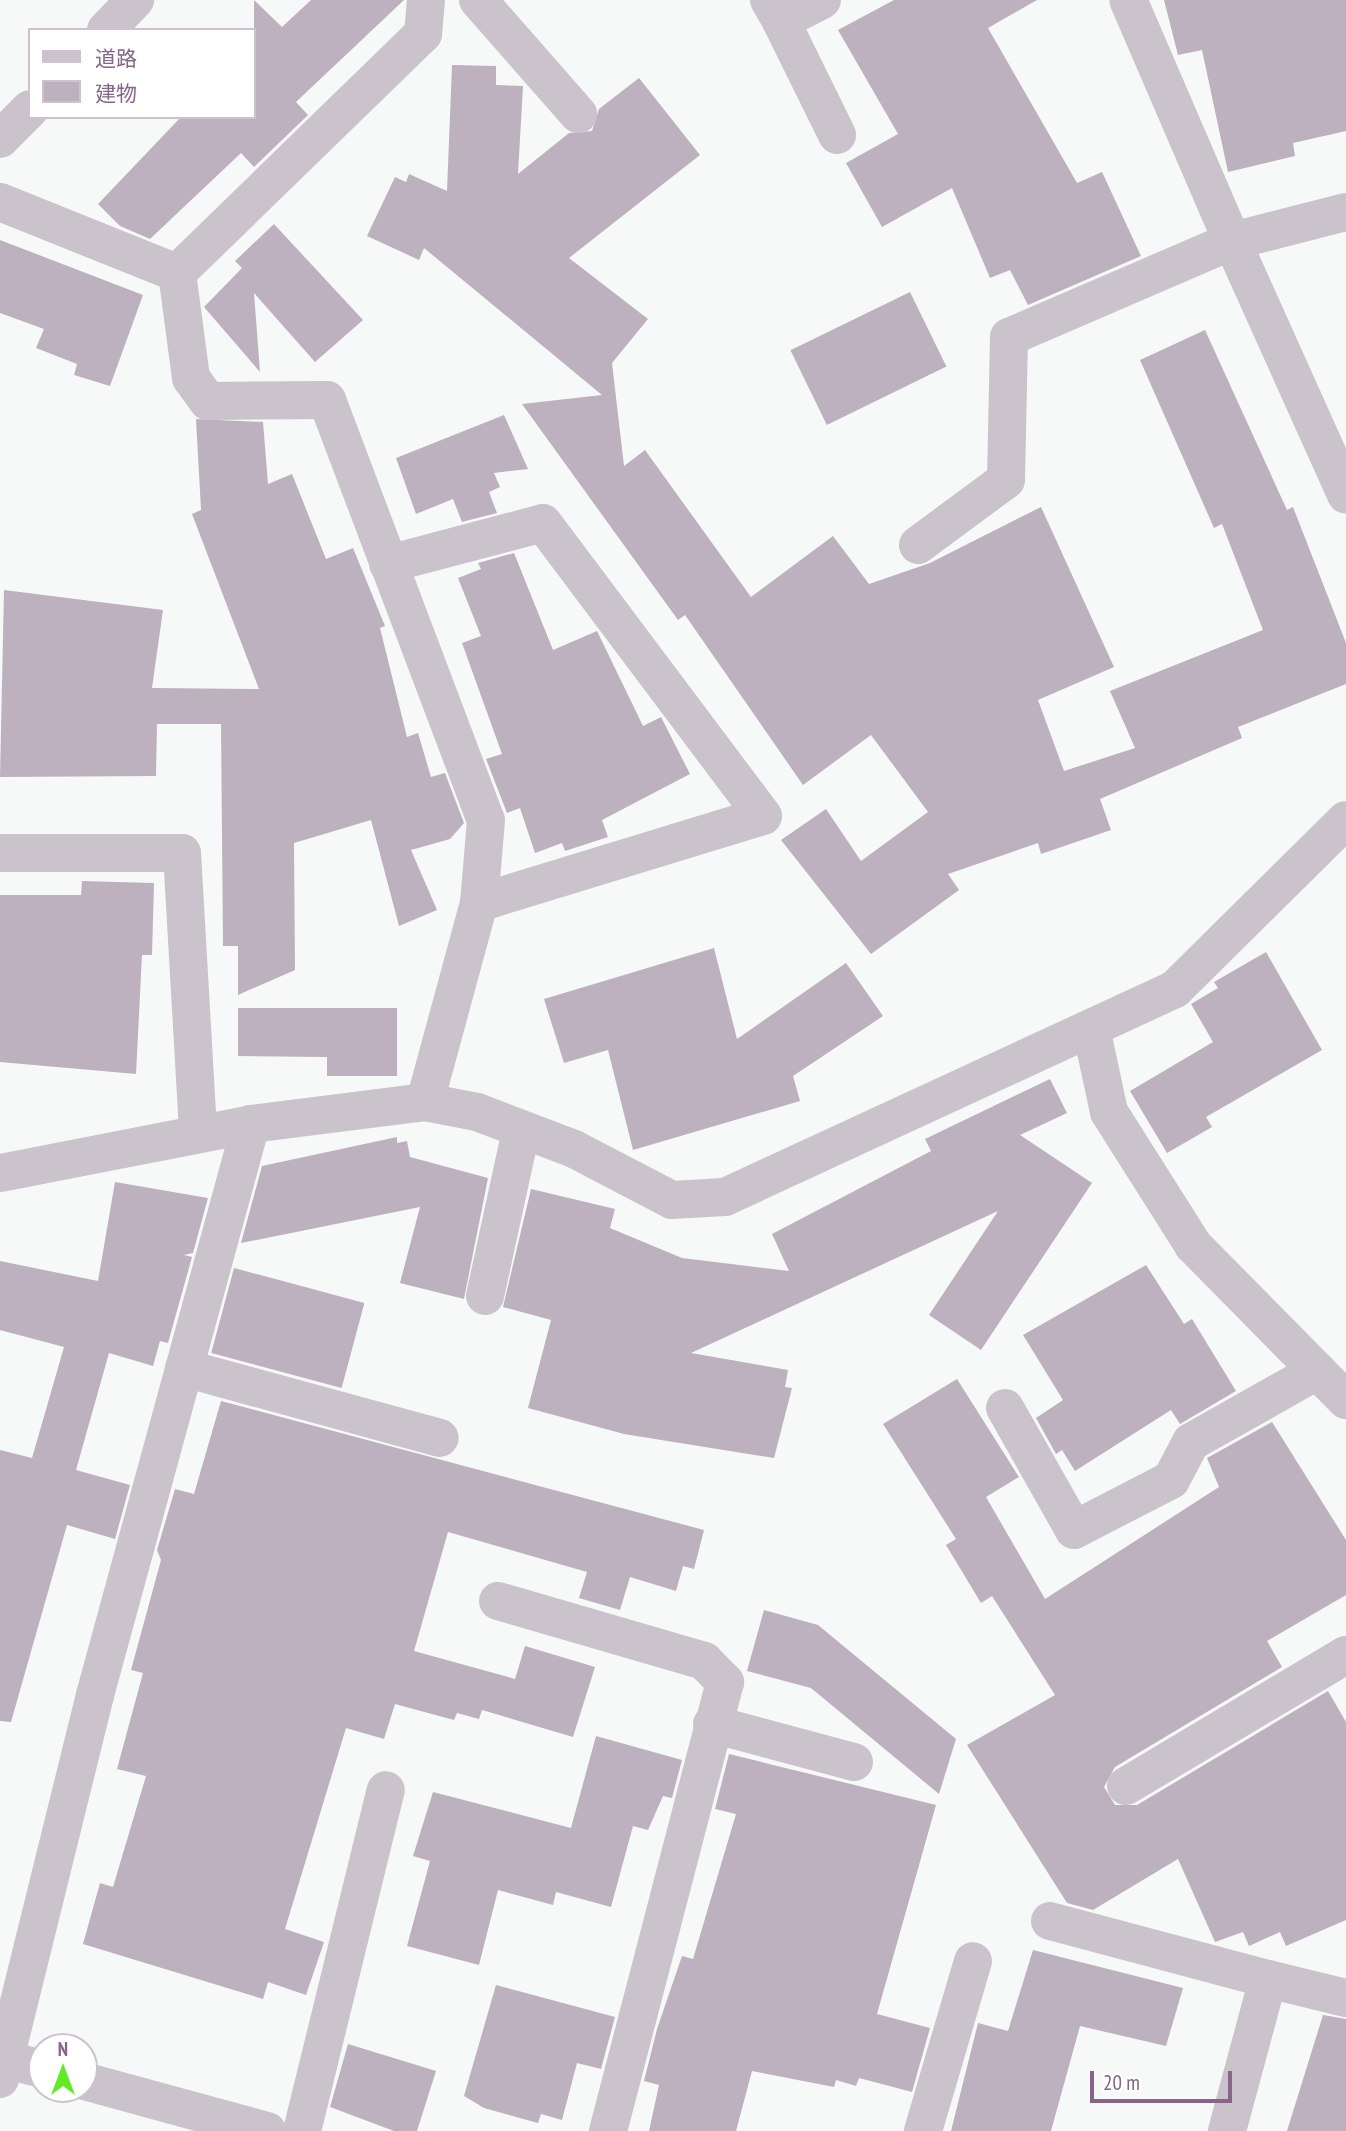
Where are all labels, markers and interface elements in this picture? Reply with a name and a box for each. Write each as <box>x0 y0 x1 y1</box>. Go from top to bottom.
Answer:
legend <box>28 28 256 119</box>
text: 道路 <box>95 45 137 72</box>
text: 建物 <box>95 80 137 107</box>
north arrow <box>28 2033 98 2103</box>
text: N <box>58 2037 68 2061</box>
scale bar <box>1094 2058 1236 2102</box>
text: 20 m <box>1103 2069 1140 2096</box>

